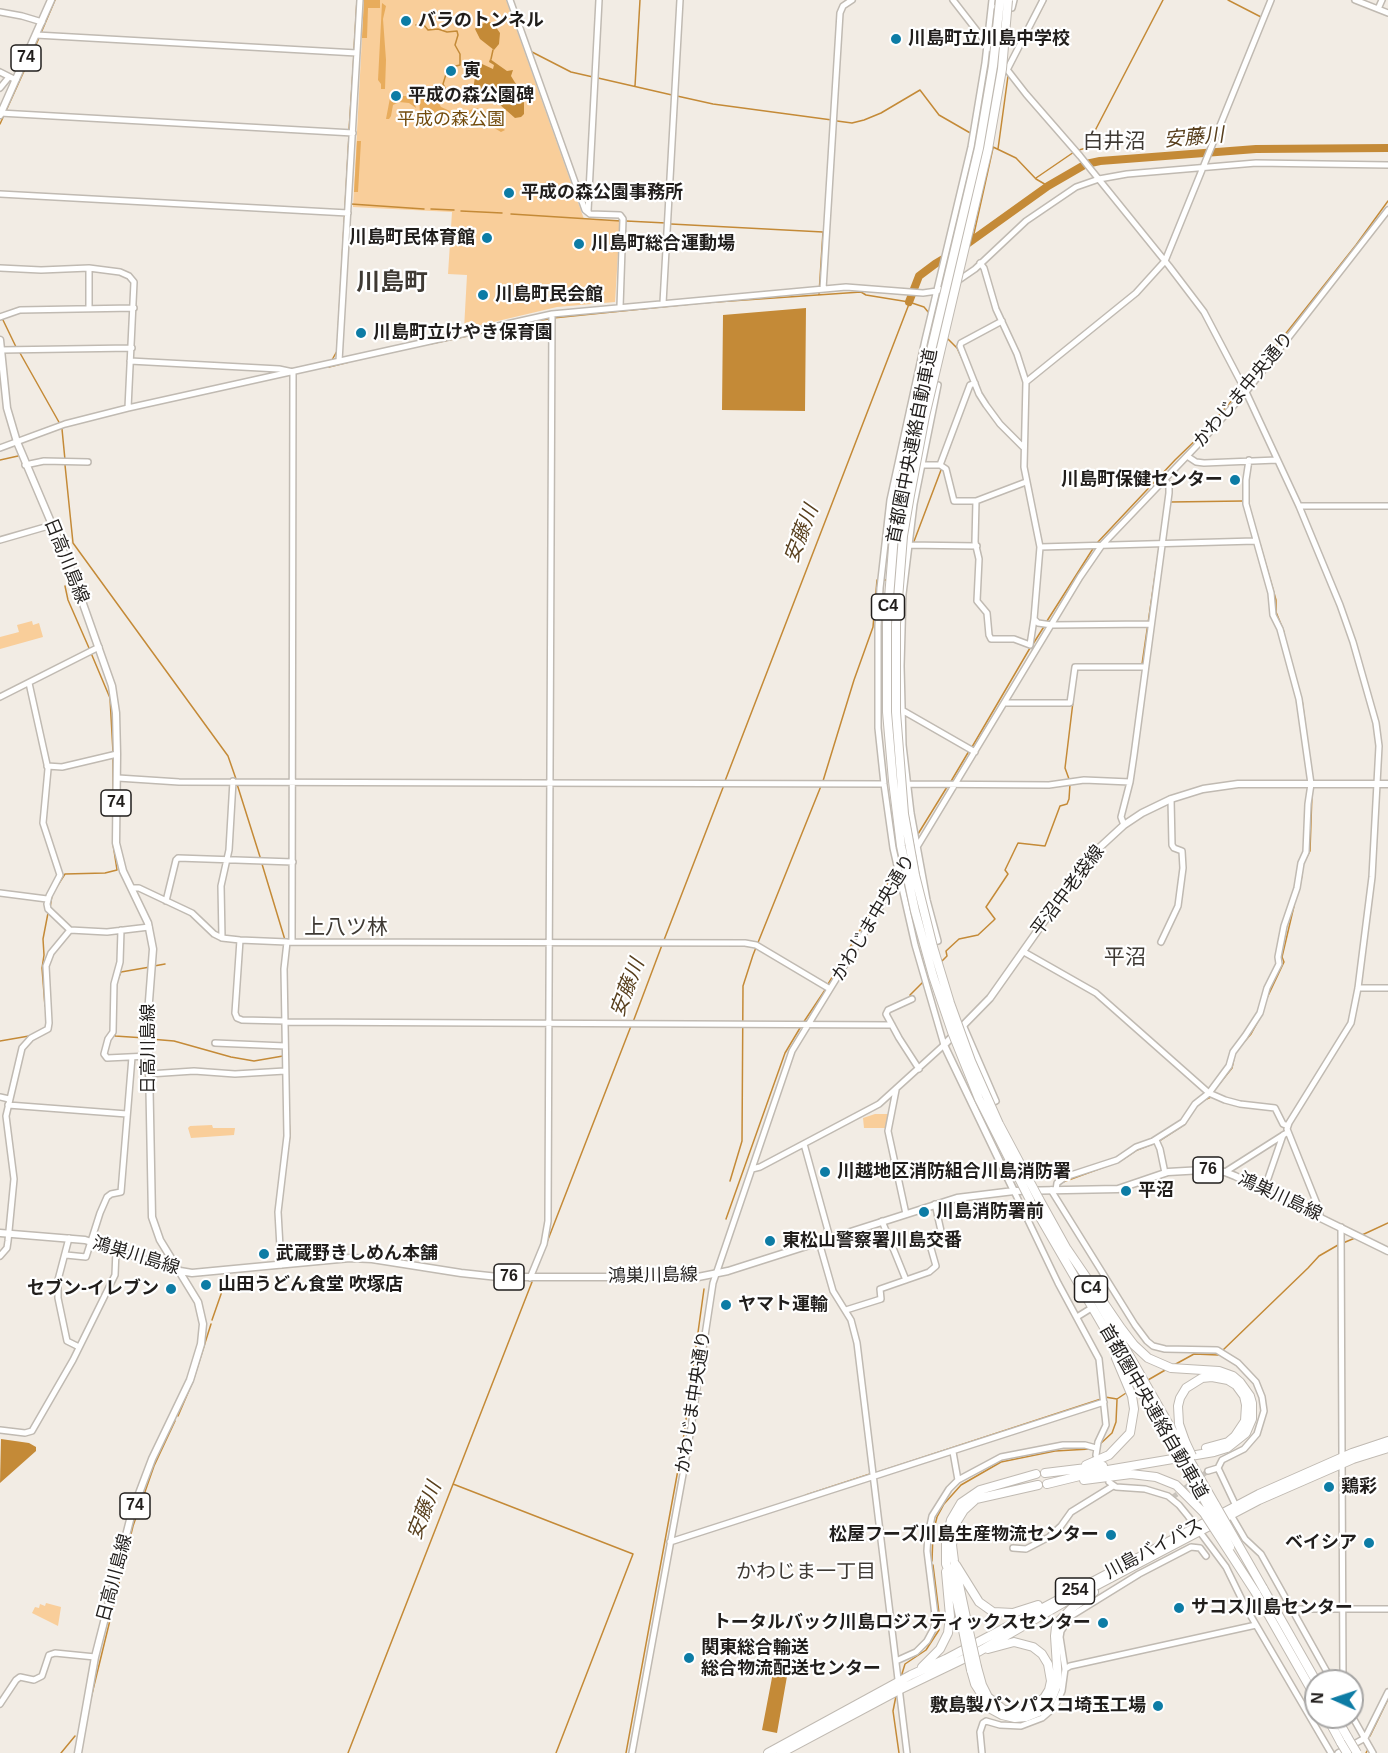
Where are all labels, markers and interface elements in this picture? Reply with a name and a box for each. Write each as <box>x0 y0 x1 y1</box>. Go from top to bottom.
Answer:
place label: バラのトンネル <box>418 10 544 32</box>
marker: バラのトンネル <box>399 14 413 28</box>
place label: 川島町立川島中学校 <box>908 28 1070 50</box>
marker: 川島町立川島中学校 <box>889 32 903 46</box>
road number: 74 <box>11 45 41 71</box>
place label: 寅 <box>463 60 481 82</box>
marker: 寅 <box>444 64 458 78</box>
place label: 平成の森公園碑 <box>408 85 534 107</box>
marker: 平成の森公園碑 <box>389 89 403 103</box>
park label: 平成の森公園 <box>397 109 505 131</box>
water label: 安藤川 <box>1163 123 1225 153</box>
district label: 白井沼 <box>1083 129 1145 155</box>
place label: 平成の森公園事務所 <box>521 182 683 204</box>
marker: 平成の森公園事務所 <box>502 186 516 200</box>
place label: 川島町民体育館 <box>349 227 475 249</box>
marker: 川島町民体育館 <box>480 231 494 245</box>
place label: 川島町総合運動場 <box>591 233 735 255</box>
marker: 川島町総合運動場 <box>572 237 586 251</box>
district label: 川島町 <box>356 269 428 297</box>
place label: 川島町民会館 <box>495 284 603 306</box>
marker: 川島町民会館 <box>476 288 490 302</box>
place label: 川島町立けやき保育園 <box>373 322 553 344</box>
marker: 川島町立けやき保育園 <box>354 326 368 340</box>
street label: かわじま中央通り <box>1189 328 1299 452</box>
street label: 首都圏中央連絡自動車道 <box>884 347 942 545</box>
place label: 川島町保健センター <box>1061 469 1223 491</box>
marker: 川島町保健センター <box>1228 473 1242 487</box>
water label: 安藤川 <box>780 502 824 566</box>
street label: 日高川島線 <box>39 515 93 607</box>
road number: C4 <box>872 594 904 620</box>
road number: 74 <box>101 790 131 816</box>
street label: 平沼中老袋線 <box>1027 841 1109 941</box>
street label: かわじま中央通り <box>828 851 920 985</box>
district label: 上八ツ林 <box>304 915 388 941</box>
district label: 平沼 <box>1104 945 1146 971</box>
water label: 安藤川 <box>606 956 650 1020</box>
street label: 日高川島線 <box>138 1004 160 1094</box>
road number: 76 <box>1193 1157 1223 1183</box>
place label: 川越地区消防組合川島消防署 <box>837 1161 1071 1183</box>
marker: 川越地区消防組合川島消防署 <box>818 1165 832 1179</box>
street label: 鴻巣川島線 <box>1235 1168 1325 1226</box>
place label: 平沼 <box>1138 1180 1174 1202</box>
marker: 平沼 <box>1119 1184 1133 1198</box>
place label: 川島消防署前 <box>936 1201 1044 1223</box>
marker: 川島消防署前 <box>917 1205 931 1219</box>
place label: 東松山警察署川島交番 <box>782 1230 962 1252</box>
street label: 鴻巣川島線 <box>90 1233 182 1279</box>
marker: 東松山警察署川島交番 <box>763 1234 777 1248</box>
place label: 武蔵野きしめん本舗 <box>276 1243 438 1265</box>
marker: 武蔵野きしめん本舗 <box>257 1247 271 1261</box>
road number: 76 <box>494 1264 524 1290</box>
street label: 鴻巣川島線 <box>608 1264 698 1288</box>
place label: 山田うどん食堂 吹塚店 <box>218 1274 403 1296</box>
road number: C4 <box>1074 1276 1108 1302</box>
place label: セブン-イレブン <box>27 1278 159 1300</box>
marker: 山田うどん食堂 吹塚店 <box>199 1278 213 1292</box>
marker: セブン-イレブン <box>164 1282 178 1296</box>
place label: ヤマト運輸 <box>738 1294 828 1316</box>
marker: ヤマト運輸 <box>719 1298 733 1312</box>
street label: 首都圏中央連絡自動車道 <box>1094 1321 1212 1503</box>
street label: かわじま中央通り <box>672 1329 716 1475</box>
place label: 鶏彩 <box>1341 1476 1377 1498</box>
water label: 安藤川 <box>403 1479 447 1543</box>
marker: 鶏彩 <box>1322 1480 1336 1494</box>
road number: 74 <box>120 1493 150 1519</box>
street label: 川島バイパス <box>1101 1514 1207 1584</box>
place label: 松屋フーズ川島生産物流センター <box>829 1524 1099 1546</box>
marker: 松屋フーズ川島生産物流センター <box>1104 1528 1118 1542</box>
street label: 日高川島線 <box>93 1532 137 1624</box>
place label: ベイシア <box>1285 1532 1357 1554</box>
marker: ベイシア <box>1362 1536 1376 1550</box>
district label: かわじま一丁目 <box>736 1560 876 1584</box>
road number: 254 <box>1056 1578 1094 1604</box>
place label: サコス川島センター <box>1191 1597 1353 1619</box>
marker: サコス川島センター <box>1172 1601 1186 1615</box>
place label: トータルバック川島ロジスティックスセンター <box>713 1612 1091 1634</box>
marker: トータルバック川島ロジスティックスセンター <box>1096 1616 1110 1630</box>
place label: 関東総合輸送 総合物流配送センター <box>701 1637 881 1680</box>
marker: 関東総合輸送 総合物流配送センター <box>682 1651 696 1665</box>
north arrow <box>1304 1669 1364 1729</box>
text: N <box>1309 1692 1326 1704</box>
place label: 敷島製パンパスコ埼玉工場 <box>930 1695 1146 1717</box>
marker: 敷島製パンパスコ埼玉工場 <box>1151 1699 1165 1713</box>

